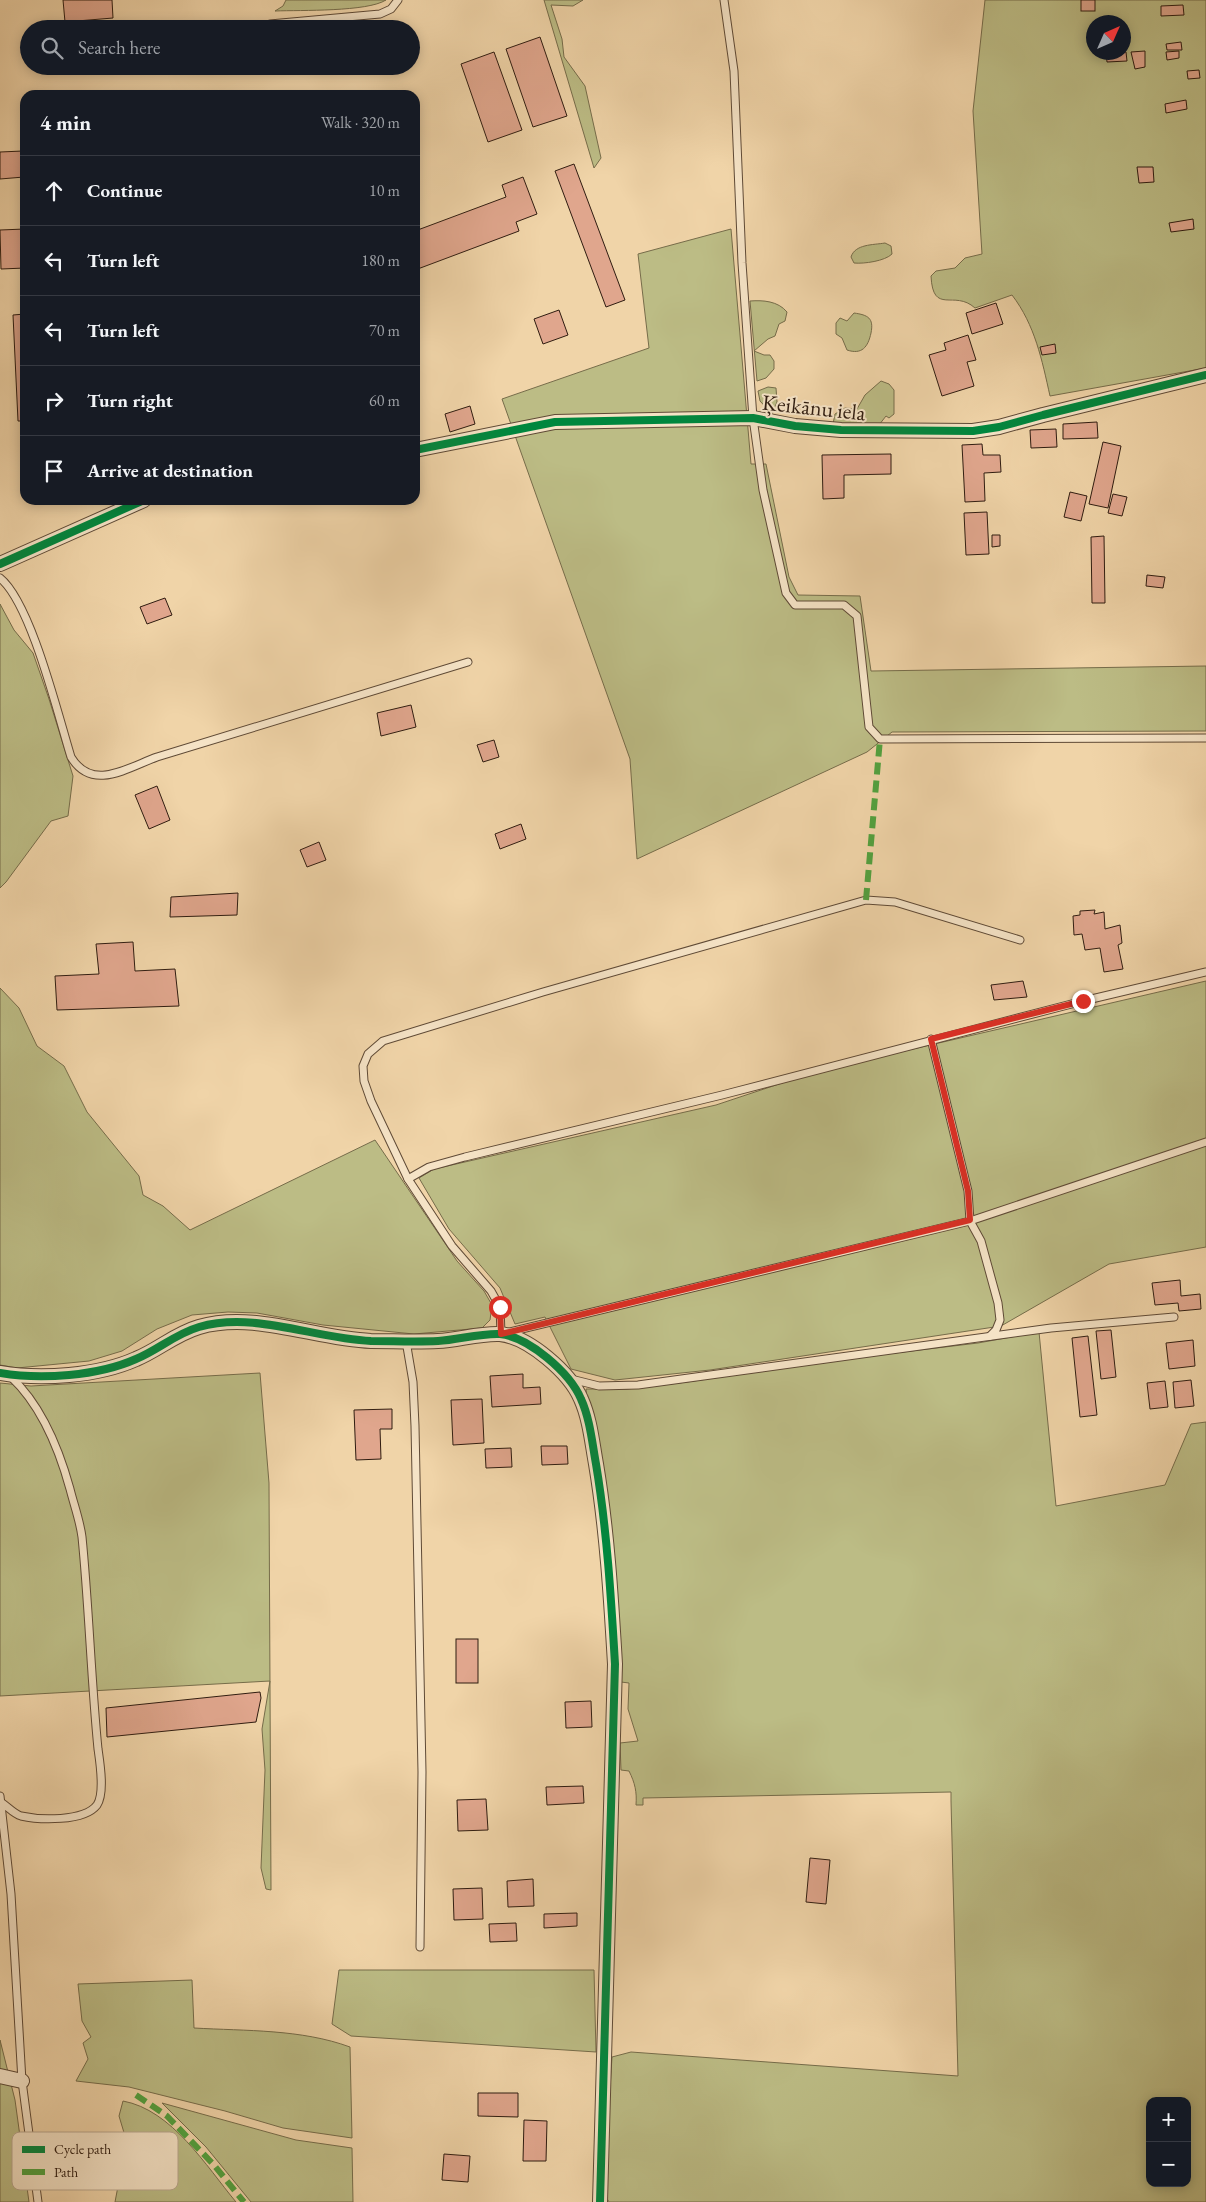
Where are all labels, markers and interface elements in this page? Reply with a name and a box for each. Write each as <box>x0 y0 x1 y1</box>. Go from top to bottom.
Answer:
north arrow <box>1086 15 1131 60</box>
search box <box>20 20 420 75</box>
icon: search <box>38 34 66 62</box>
text: Search here <box>78 35 160 60</box>
text: 4 min <box>40 109 91 136</box>
text: Walk · 320 m <box>321 112 400 133</box>
icon: ahead <box>40 177 68 205</box>
text: Continue <box>87 178 162 203</box>
text: 10 m <box>369 180 400 201</box>
icon: left <box>40 247 68 275</box>
text: Turn left <box>87 248 159 273</box>
text: 180 m <box>361 250 400 271</box>
icon: left <box>40 317 68 345</box>
text: Turn left <box>87 318 159 343</box>
text: 70 m <box>369 320 400 341</box>
icon: right <box>40 387 68 415</box>
text: Turn right <box>87 388 173 413</box>
street label: Ķeikānu iela <box>761 388 867 427</box>
text: 60 m <box>369 390 400 411</box>
icon: arrive <box>40 457 68 485</box>
text: Arrive at destination <box>87 458 253 483</box>
route end <box>1072 990 1095 1013</box>
route start <box>489 1296 512 1319</box>
map controls <box>1146 2097 1191 2187</box>
button: + <box>1146 2097 1191 2142</box>
legend <box>12 2132 178 2190</box>
text: Cycle path <box>54 2140 111 2158</box>
button: − <box>1146 2142 1191 2187</box>
text: Path <box>54 2163 78 2181</box>

